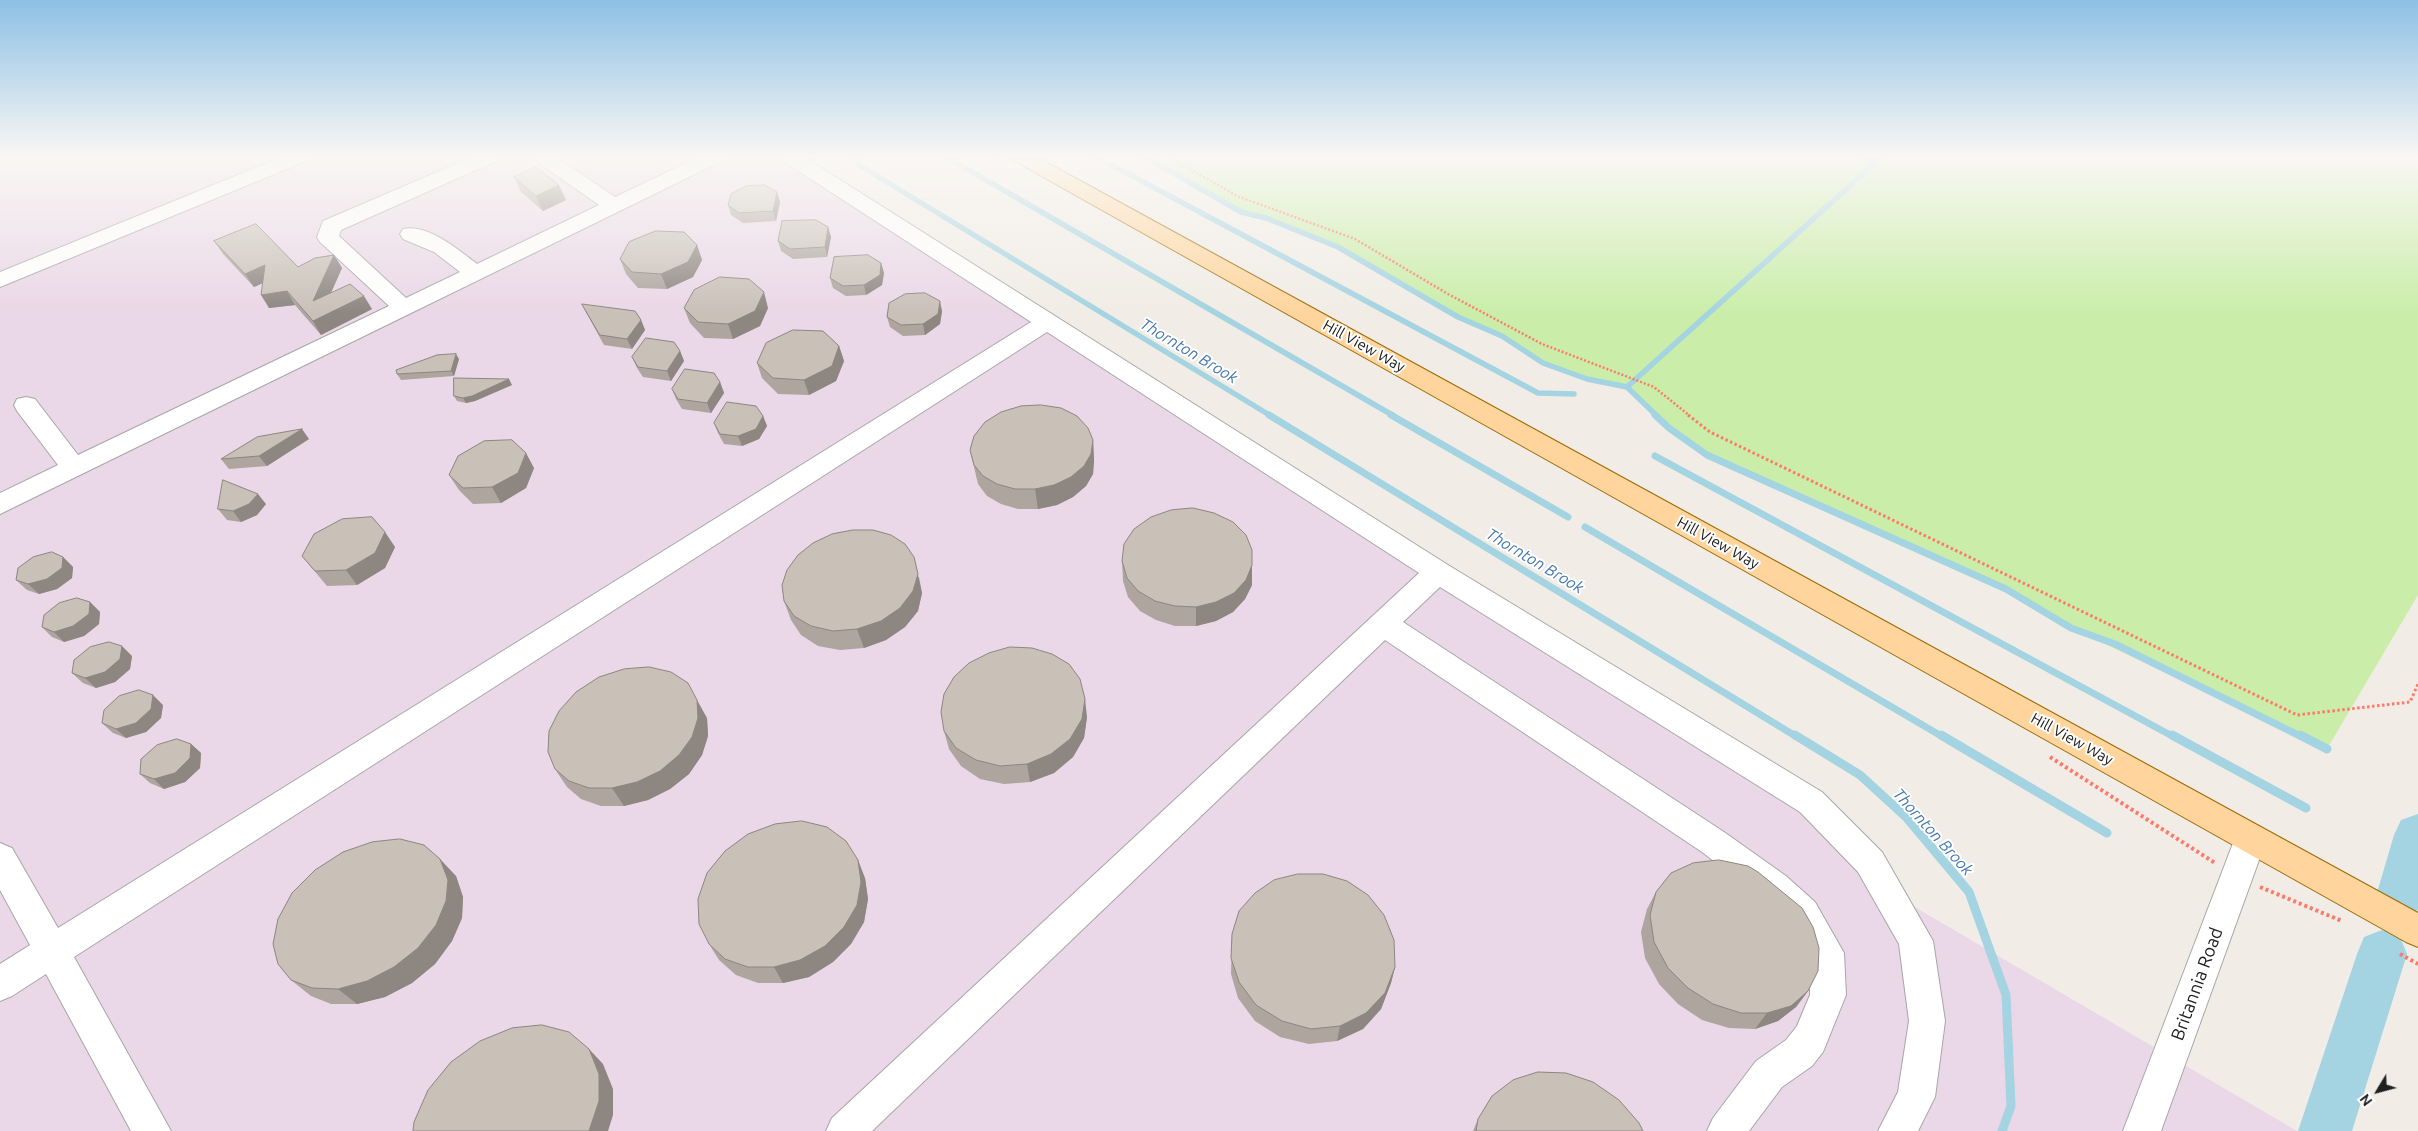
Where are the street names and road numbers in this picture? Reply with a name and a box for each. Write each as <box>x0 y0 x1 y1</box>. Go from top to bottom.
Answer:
street label: Hill View Way <box>1320 316 1408 376</box>
street label: Hill View Way <box>1674 513 1762 573</box>
street label: Hill View Way <box>2028 709 2116 769</box>
street label: Britannia Road <box>2167 925 2227 1043</box>

